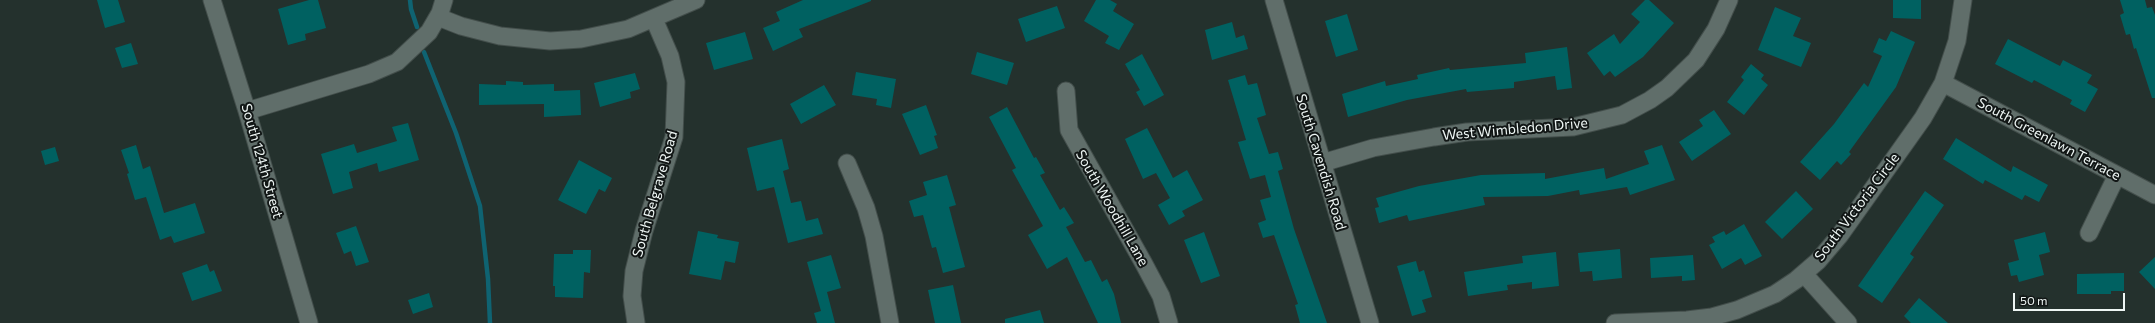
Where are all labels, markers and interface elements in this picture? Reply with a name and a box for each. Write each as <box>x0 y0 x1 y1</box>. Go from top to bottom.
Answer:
street label: South Cavendish Road <box>1292 92 1350 232</box>
street label: South Greenlawn Terrace <box>1974 94 2124 184</box>
street label: South 124th Street <box>238 102 286 220</box>
street label: West Wimbledon Drive <box>1442 114 1588 144</box>
street label: South Belgrave Road <box>629 129 681 259</box>
street label: South Woodhill Lane <box>1072 147 1152 269</box>
street label: South Victoria Circle <box>1811 150 1903 264</box>
scale bar <box>2015 285 2127 311</box>
text: 50 m <box>2020 293 2048 307</box>

